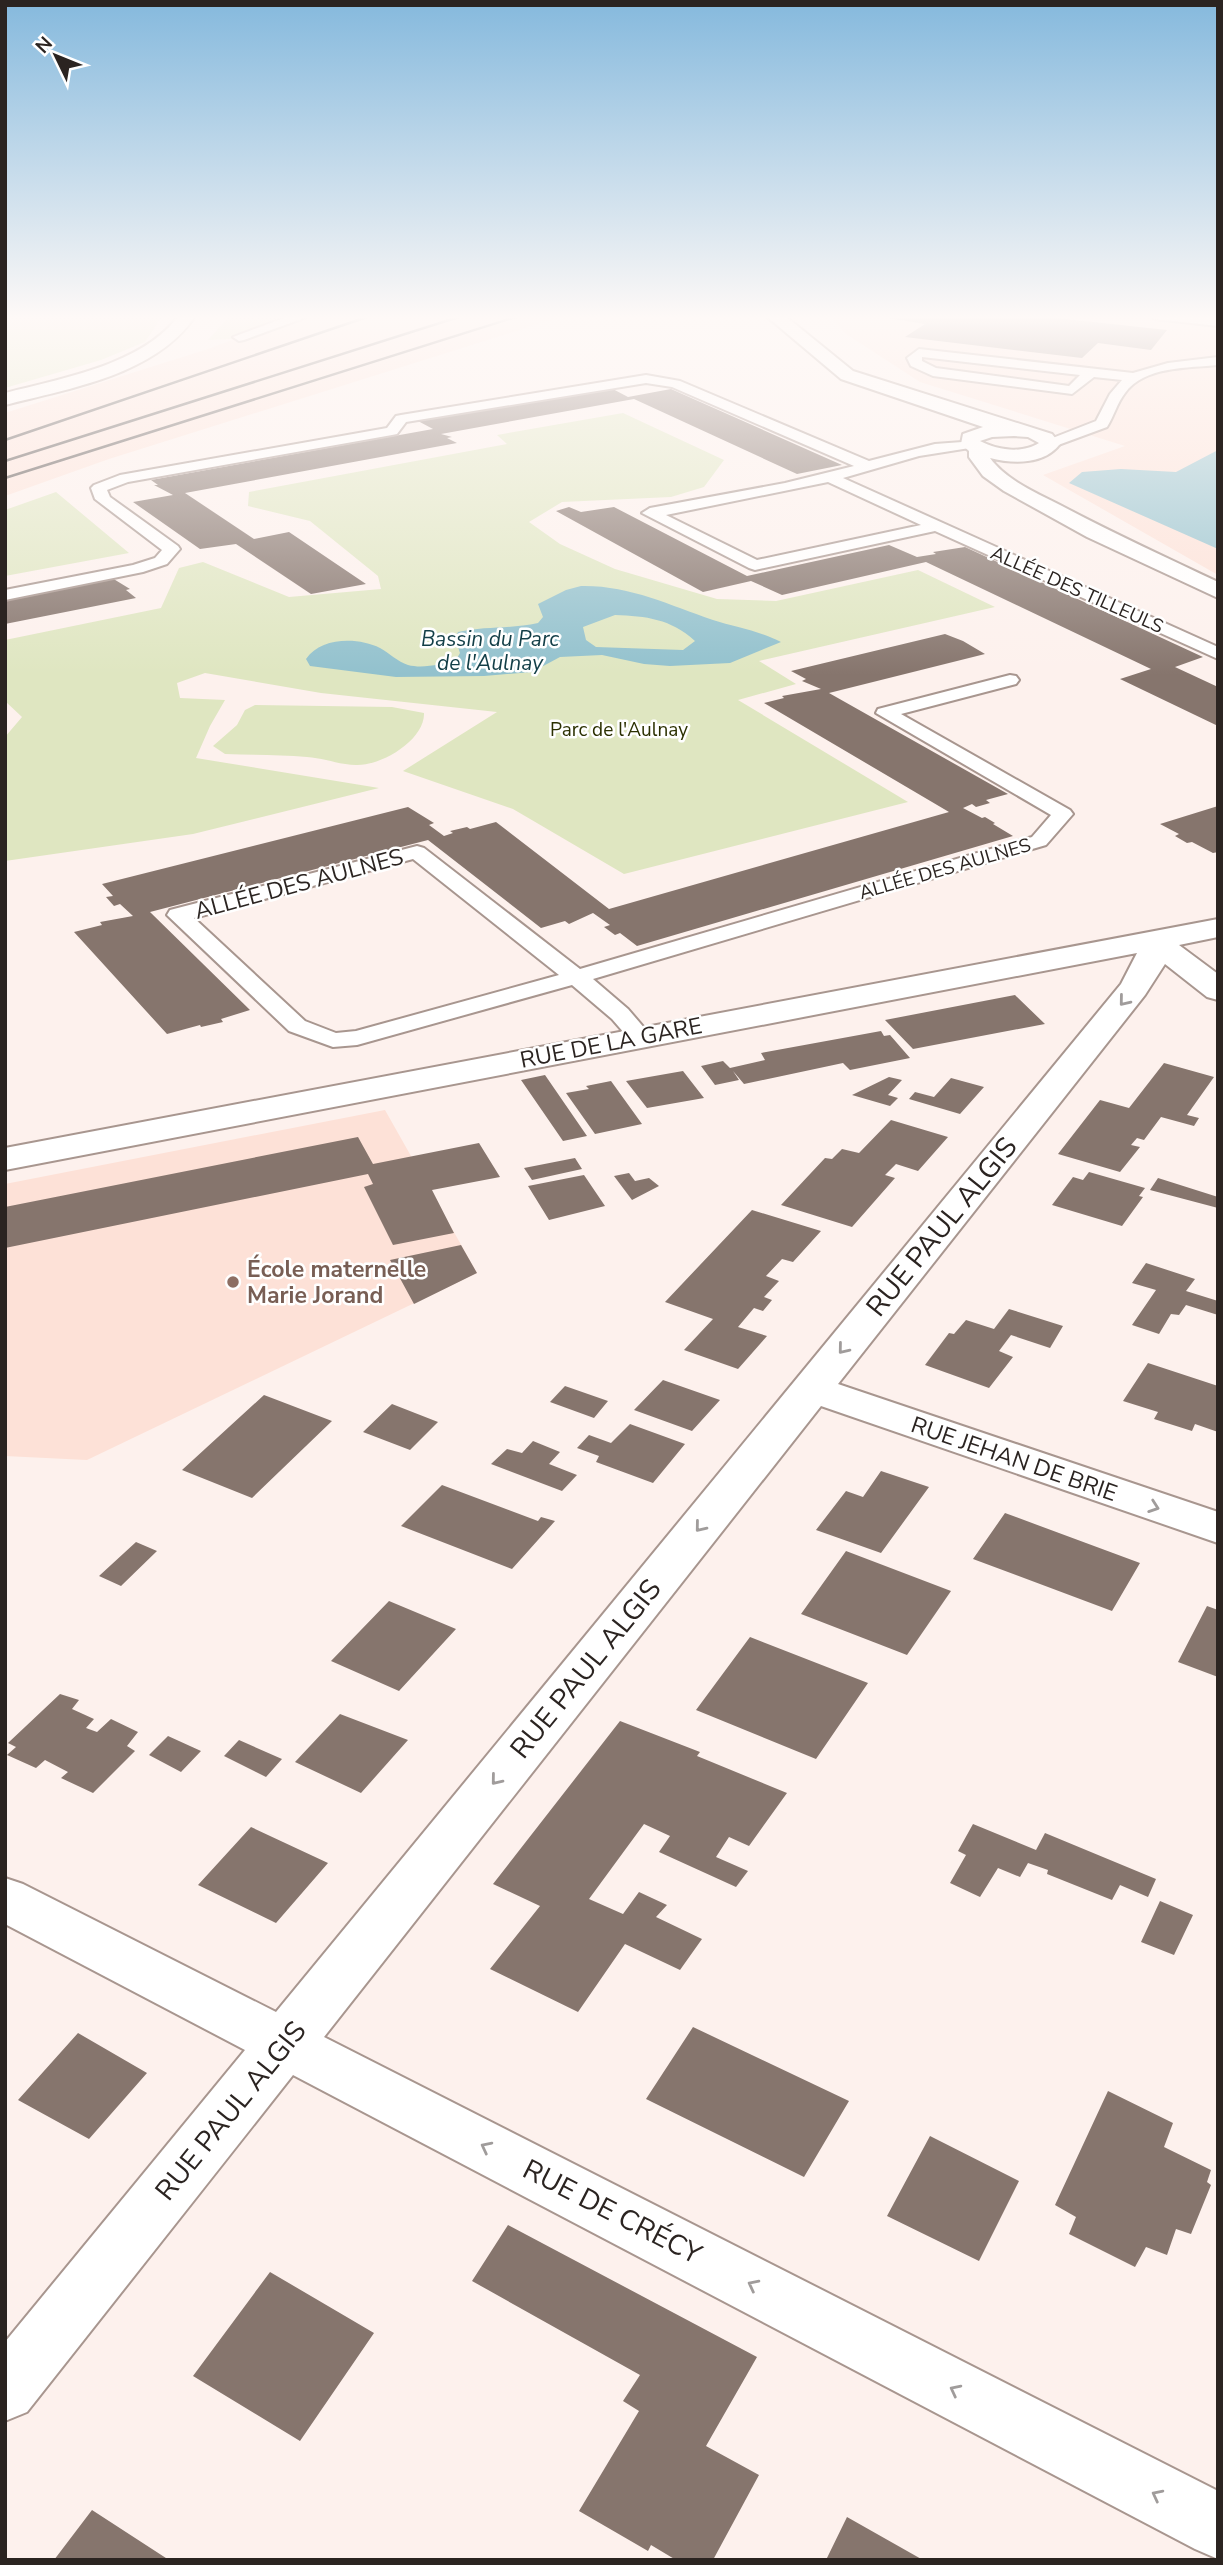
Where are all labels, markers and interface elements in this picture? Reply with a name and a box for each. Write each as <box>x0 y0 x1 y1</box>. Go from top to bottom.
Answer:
north arrow <box>21 21 91 91</box>
text: N <box>30 31 59 59</box>
street label: ALLÉE DES TILLEULS <box>986 540 1168 640</box>
water label: Bassin du Parc de l'Aulnay <box>421 625 559 677</box>
park label: Parc de l'Aulnay <box>550 717 688 743</box>
street label: ALLÉE DES AULNES <box>856 832 1034 906</box>
street label: ALLÉE DES AULNES <box>191 841 407 927</box>
one-way arrow <box>1120 992 1132 1005</box>
street label: RUE DE LA GARE <box>517 1010 705 1076</box>
street label: RUE PAUL ALGIS <box>858 1129 1026 1325</box>
place label: École maternelle Marie Jorand <box>247 1254 426 1311</box>
marker: École maternelle Marie Jorand <box>225 1274 241 1290</box>
one-way arrow <box>839 1341 851 1354</box>
street label: RUE JEHAN DE BRIE <box>907 1409 1121 1509</box>
one-way arrow <box>1147 1498 1159 1513</box>
one-way arrow <box>696 1519 709 1531</box>
street label: RUE PAUL ALGIS <box>502 1571 670 1767</box>
one-way arrow <box>492 1772 504 1785</box>
street label: RUE PAUL ALGIS <box>147 2013 315 2209</box>
one-way arrow <box>481 2142 493 2155</box>
street label: RUE DE CRÉCY <box>516 2151 709 2274</box>
one-way arrow <box>748 2280 760 2294</box>
one-way arrow <box>950 2385 962 2398</box>
one-way arrow <box>1152 2489 1164 2503</box>

